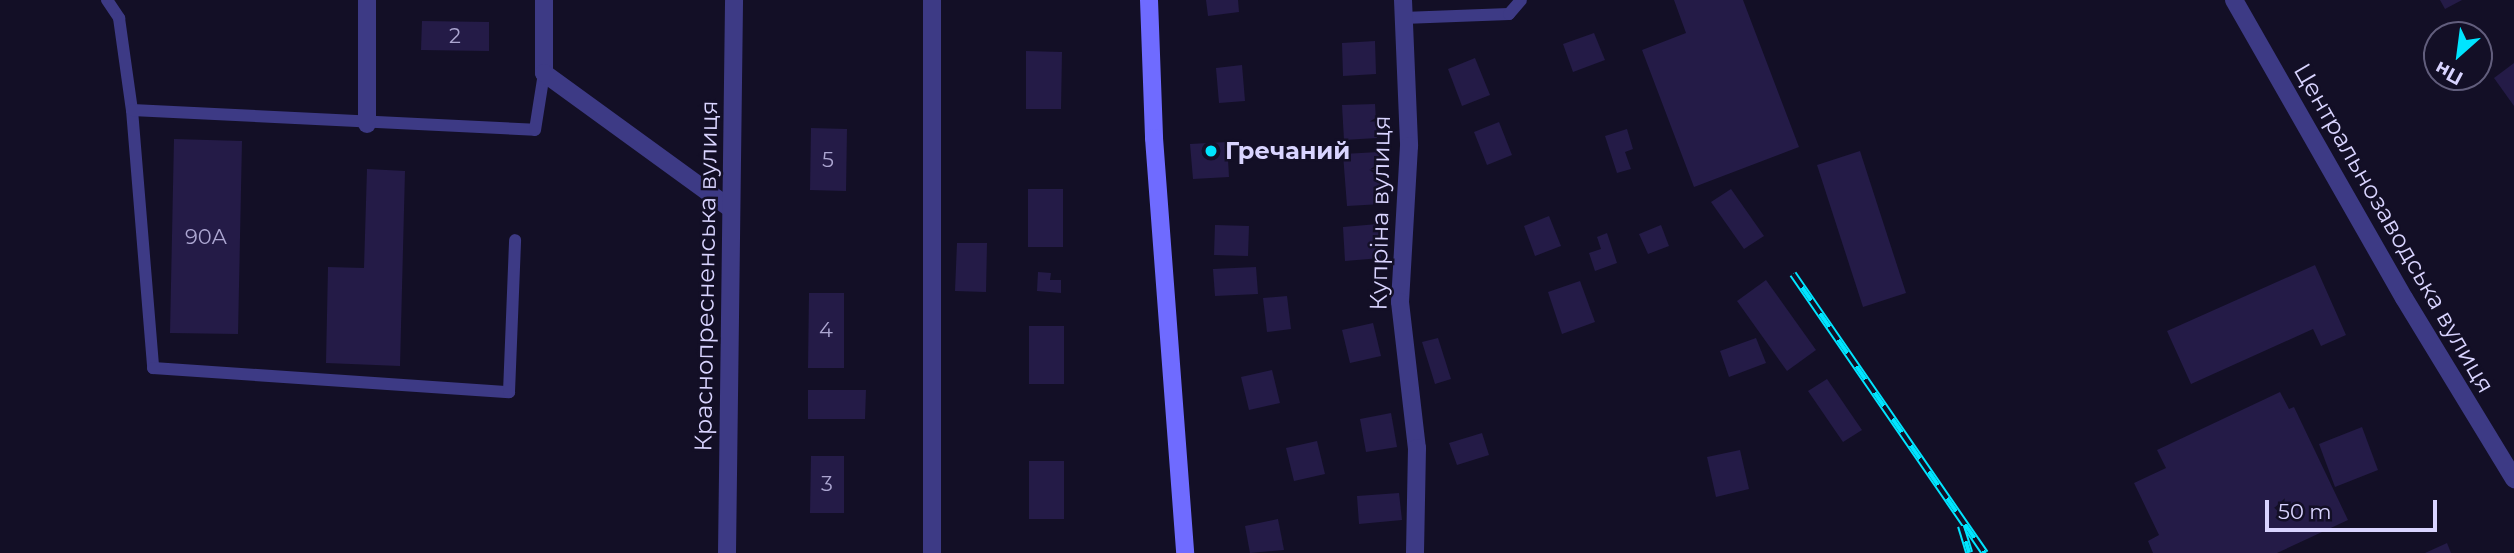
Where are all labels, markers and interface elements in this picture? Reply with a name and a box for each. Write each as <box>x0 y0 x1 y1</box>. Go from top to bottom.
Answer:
north arrow <box>2423 21 2493 91</box>
house number: 2 <box>449 23 461 49</box>
text: Пн <box>2431 56 2467 90</box>
street label: Центральнозаводська вулиця <box>2288 58 2500 398</box>
street label: Краснопресненська вулиця <box>689 100 723 452</box>
street label: Купріна вулиця <box>1364 115 1396 311</box>
place label: Гречаний <box>1225 137 1350 165</box>
marker: Гречаний <box>1203 143 1219 159</box>
house number: 5 <box>822 147 834 173</box>
house number: 90А <box>185 224 227 250</box>
house number: 4 <box>819 317 833 343</box>
house number: 3 <box>821 471 833 497</box>
scale bar <box>2269 486 2440 530</box>
text: 50 m <box>2278 499 2332 524</box>

